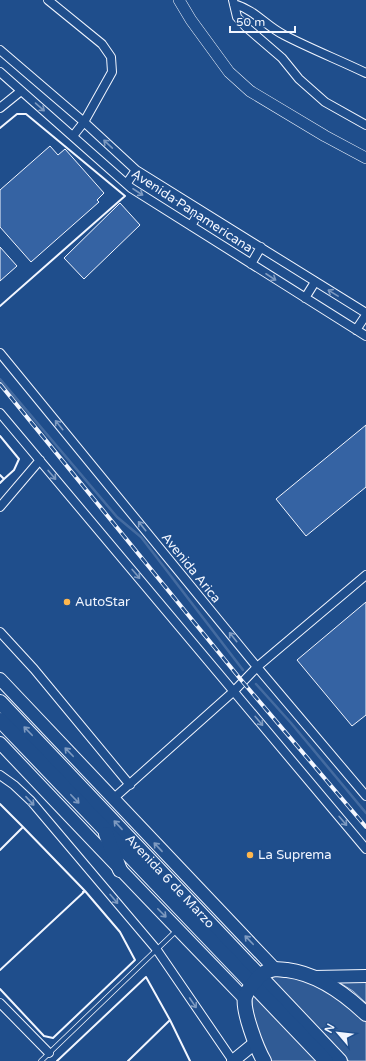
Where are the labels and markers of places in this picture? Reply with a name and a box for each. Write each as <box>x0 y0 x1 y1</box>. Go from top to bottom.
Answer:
place label: AutoStar <box>75 594 130 610</box>
marker: AutoStar <box>62 597 72 607</box>
place label: La Suprema <box>258 847 332 863</box>
marker: La Suprema <box>245 850 255 860</box>

